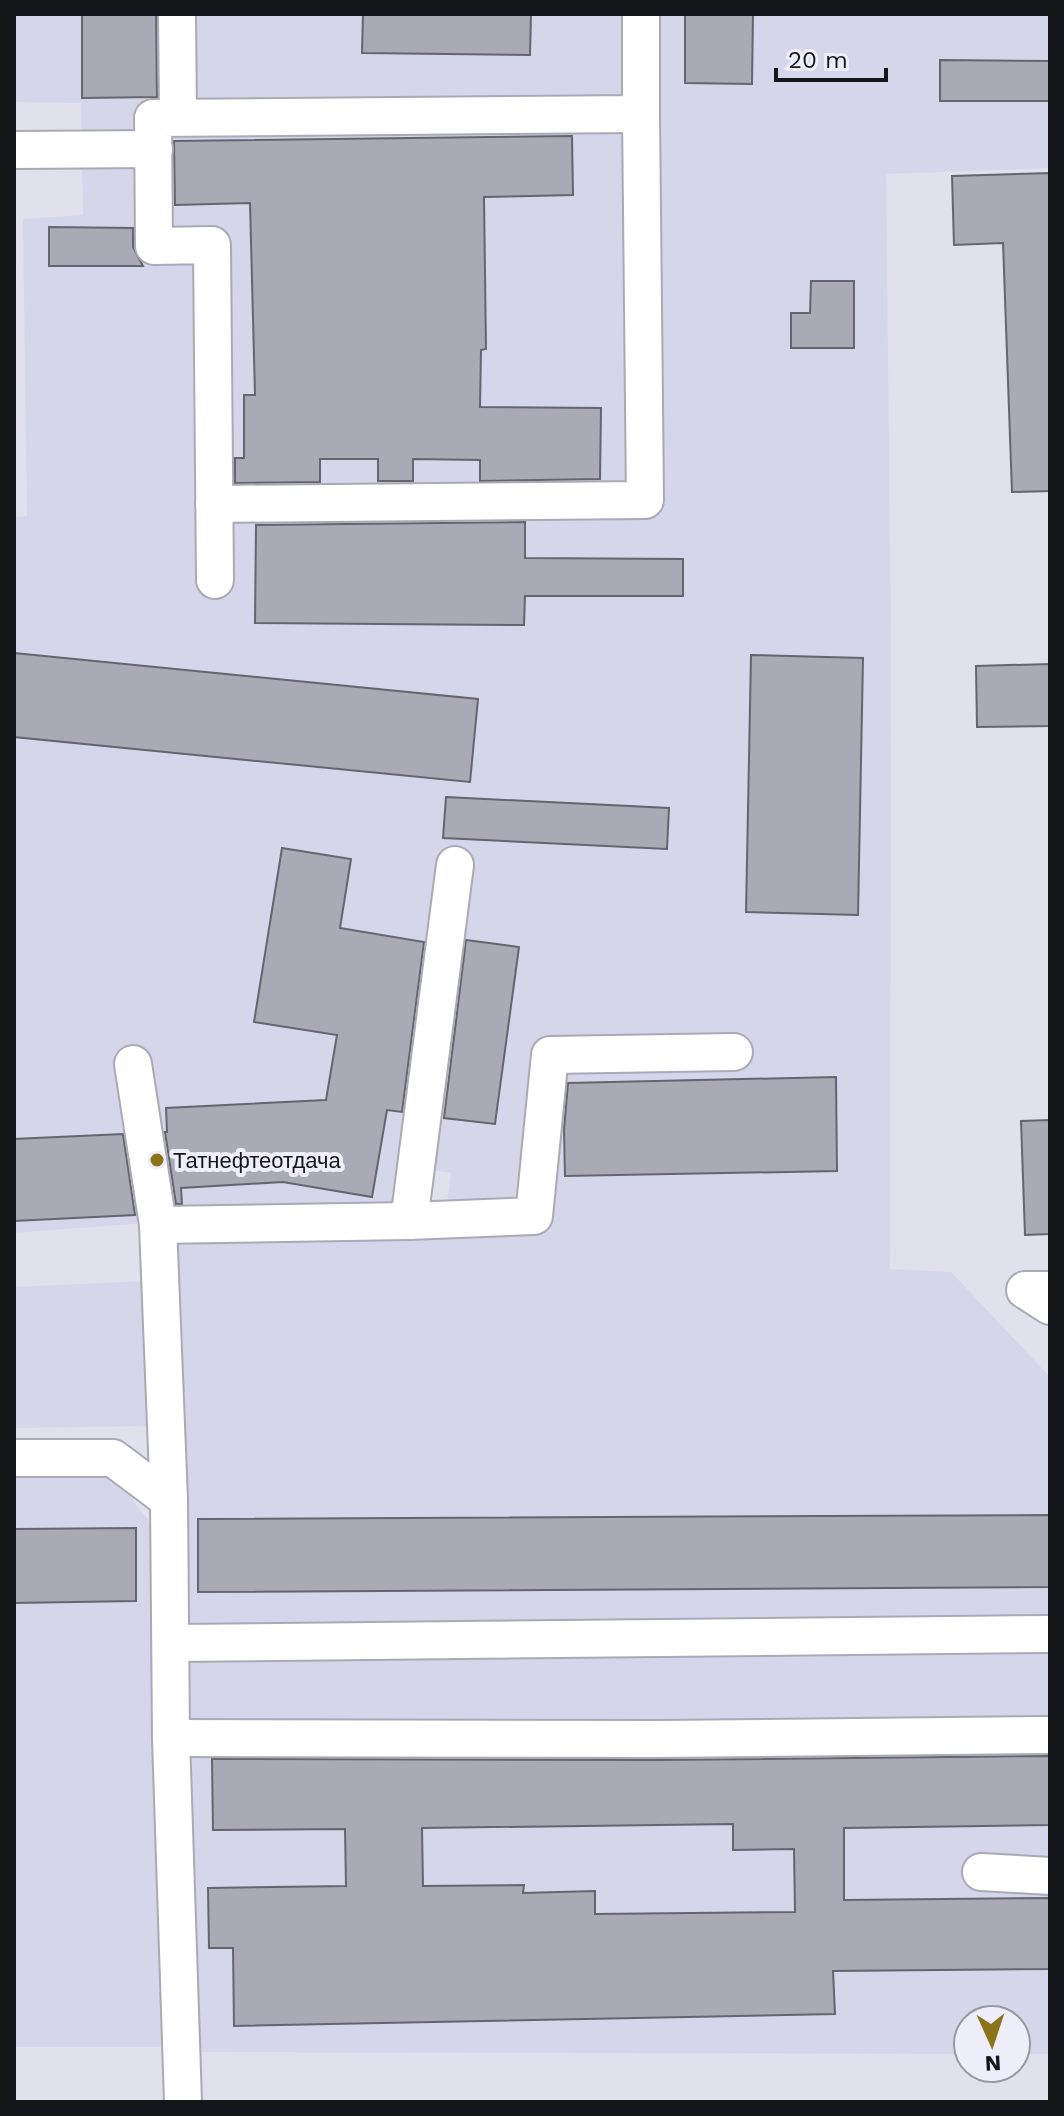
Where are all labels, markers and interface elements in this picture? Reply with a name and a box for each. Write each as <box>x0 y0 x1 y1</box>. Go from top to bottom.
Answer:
scale bar <box>776 32 886 82</box>
text: 20 m <box>788 46 848 74</box>
place label: Татнефтеотдача <box>173 1148 341 1173</box>
marker: Татнефтеотдача <box>148 1151 166 1169</box>
north arrow <box>952 2004 1032 2084</box>
text: N <box>984 2051 1002 2076</box>

